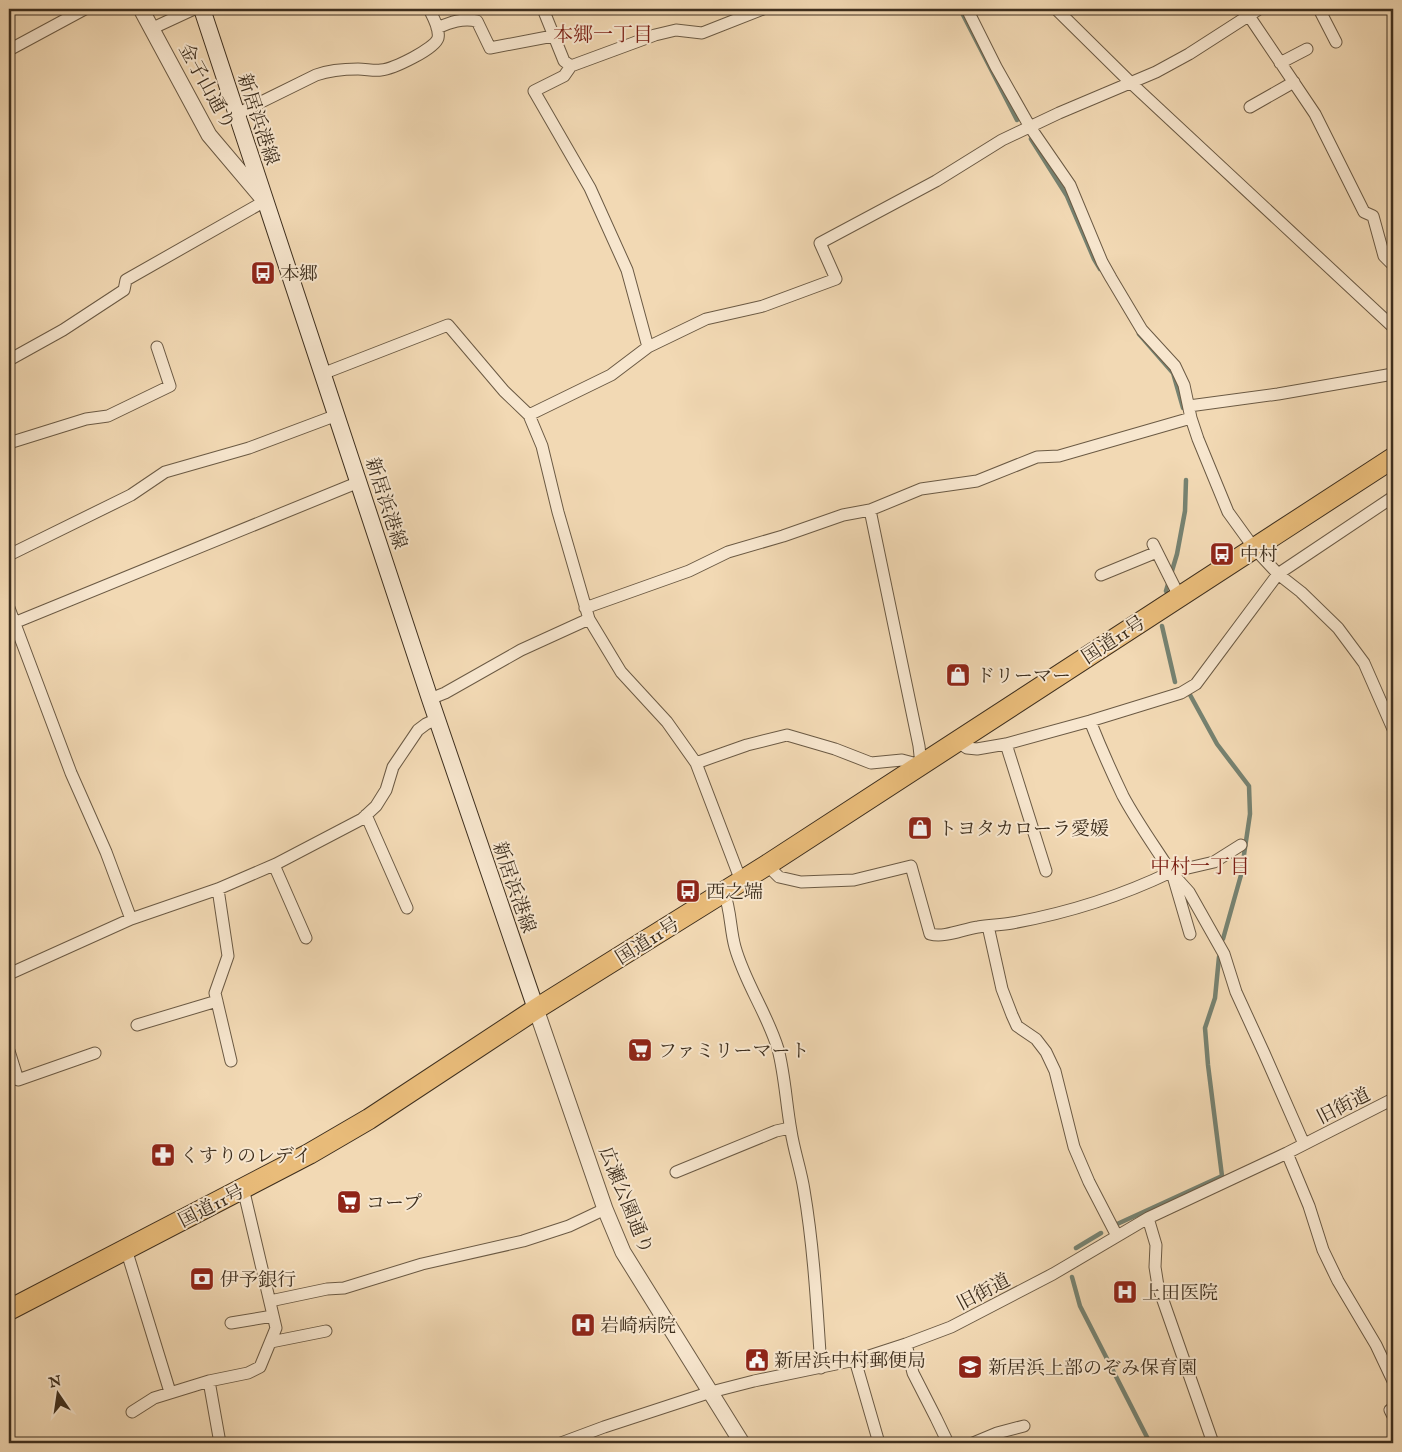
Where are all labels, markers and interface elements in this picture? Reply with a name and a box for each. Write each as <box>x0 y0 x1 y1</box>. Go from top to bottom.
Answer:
district label: 本郷一丁目 <box>553 23 653 48</box>
street label: 金子山通り <box>173 40 240 134</box>
street label: 新居浜港線 <box>231 71 283 169</box>
bus stop icon: 本郷 <box>250 260 276 286</box>
place label: 本郷 <box>280 263 318 287</box>
street label: 新居浜港線 <box>359 455 411 553</box>
bus stop icon: 中村 <box>1209 541 1235 567</box>
place label: 中村 <box>1240 544 1278 568</box>
street label: 国道11号 <box>1078 611 1150 670</box>
shop icon: ドリーマー <box>945 662 971 688</box>
place label: ドリーマー <box>976 665 1071 689</box>
shop icon: トヨタカローラ愛媛 <box>907 815 933 841</box>
place label: トヨタカローラ愛媛 <box>938 818 1109 842</box>
street label: 新居浜港線 <box>486 839 540 936</box>
district label: 中村一丁目 <box>1150 855 1250 880</box>
bus stop icon: 西之端 <box>675 878 701 904</box>
place label: 西之端 <box>706 881 763 905</box>
street label: 国道11号 <box>612 913 685 971</box>
supermarket icon: ファミリーマート <box>627 1037 653 1063</box>
place label: ファミリーマート <box>658 1040 810 1064</box>
street label: 旧街道 <box>1313 1083 1375 1130</box>
pharmacy icon: くすりのレデイ <box>150 1142 176 1168</box>
street label: 広瀬公園通り <box>593 1143 658 1258</box>
place label: くすりのレデイ <box>180 1145 312 1169</box>
street label: 国道11号 <box>175 1180 249 1234</box>
supermarket icon: コープ <box>336 1189 362 1215</box>
place label: コープ <box>366 1192 422 1216</box>
bank icon: 伊予銀行 <box>189 1266 215 1292</box>
place label: 伊予銀行 <box>220 1269 296 1293</box>
street label: 旧街道 <box>953 1269 1015 1317</box>
hospital icon: 上田医院 <box>1112 1279 1138 1305</box>
place label: 上田医院 <box>1142 1282 1218 1306</box>
hospital icon: 岩崎病院 <box>570 1312 596 1338</box>
place label: 岩崎病院 <box>600 1315 676 1339</box>
public building icon: 新居浜中村郵便局 <box>744 1347 770 1373</box>
place label: 新居浜中村郵便局 <box>774 1350 926 1374</box>
school or university icon: 新居浜上部のぞみ保育園 <box>957 1354 983 1380</box>
place label: 新居浜上部のぞみ保育園 <box>988 1357 1197 1381</box>
north arrow <box>32 1370 82 1420</box>
text: N <box>46 1372 63 1393</box>

